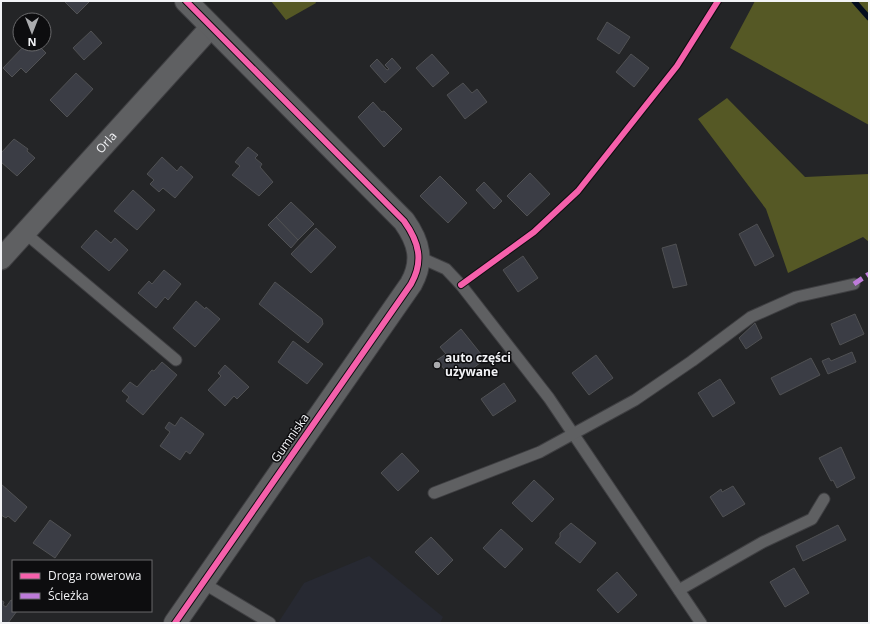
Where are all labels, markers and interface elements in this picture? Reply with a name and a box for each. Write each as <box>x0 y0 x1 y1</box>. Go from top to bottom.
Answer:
north arrow <box>12 12 52 52</box>
text: N <box>28 35 36 50</box>
street label: Orla <box>92 128 120 157</box>
place label: auto części używane <box>445 349 511 380</box>
marker: auto części używane <box>432 360 442 370</box>
street label: Gumniska <box>266 410 313 466</box>
legend <box>12 560 152 612</box>
text: Droga rowerowa <box>48 567 141 584</box>
text: Ścieżka <box>48 587 89 604</box>

